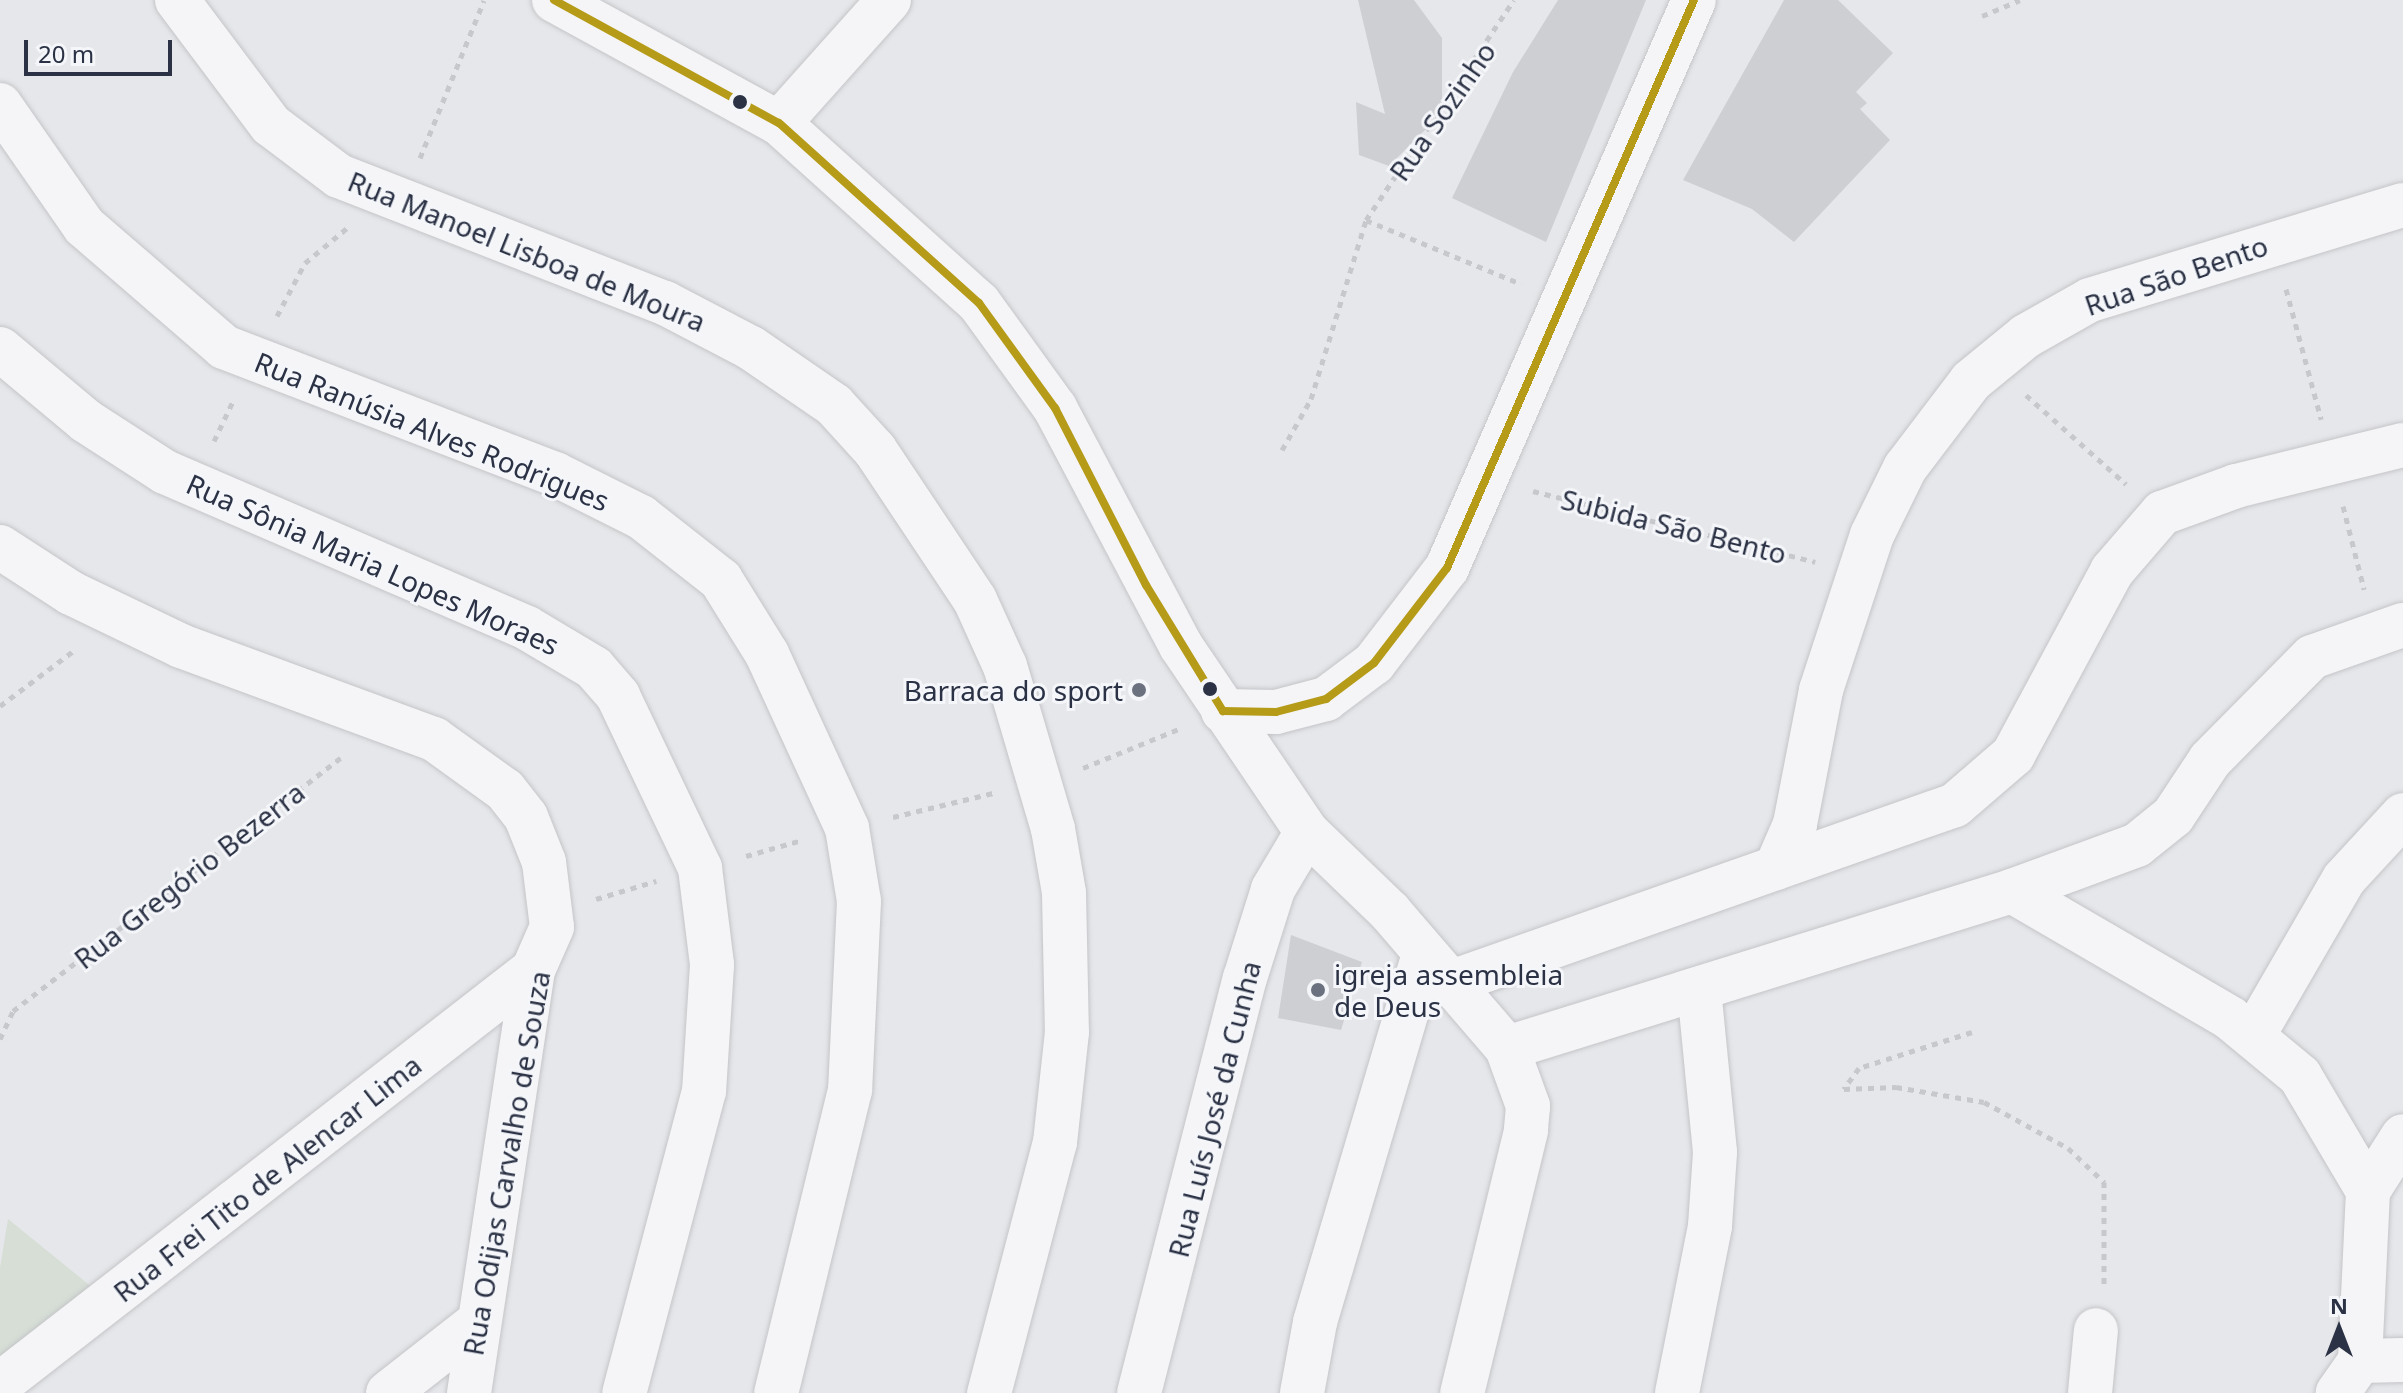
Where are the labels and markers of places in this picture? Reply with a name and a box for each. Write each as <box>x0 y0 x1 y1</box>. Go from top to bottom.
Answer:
unlabelled marker <box>732 94 748 110</box>
place label: Barraca do sport <box>904 673 1123 707</box>
marker: Barraca do sport <box>1130 681 1148 699</box>
unlabelled marker <box>1202 681 1218 697</box>
place label: igreja assembleia de Deus <box>1334 957 1563 1023</box>
marker: igreja assembleia de Deus <box>1309 981 1327 999</box>

